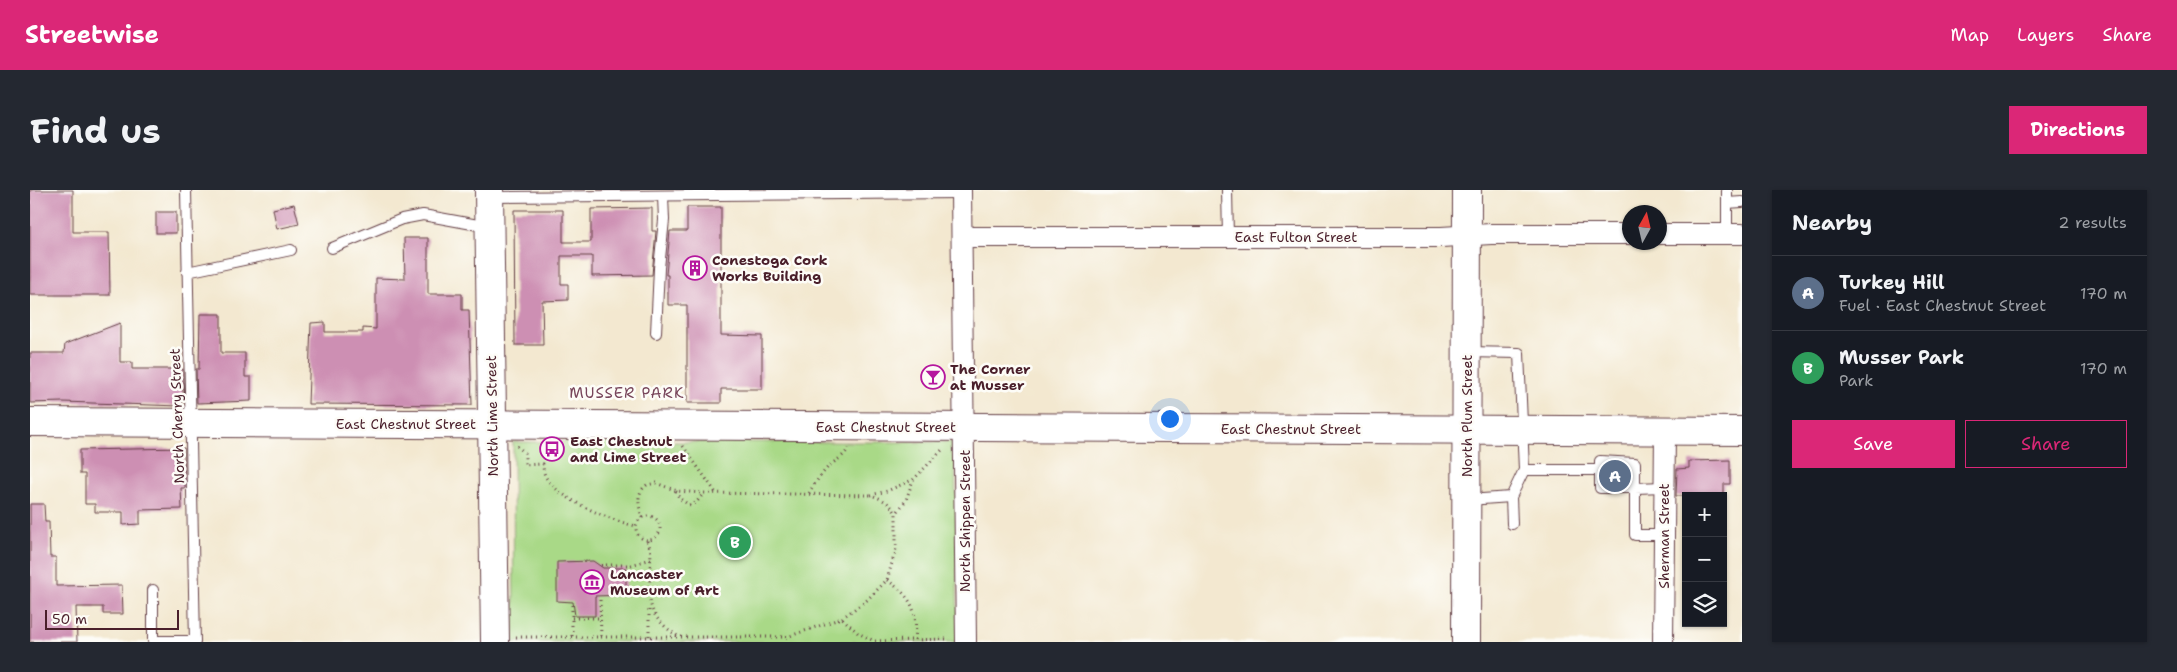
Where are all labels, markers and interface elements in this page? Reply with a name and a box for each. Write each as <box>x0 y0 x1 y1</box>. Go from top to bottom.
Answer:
text: Streetwise <box>25 19 159 51</box>
text: Map <box>1951 23 1989 47</box>
text: Layers <box>2017 23 2074 47</box>
text: Share <box>2102 23 2152 47</box>
button: Directions <box>2009 106 2147 154</box>
text: Find us <box>30 107 161 154</box>
north arrow <box>1622 205 1667 250</box>
text: Nearby <box>1792 209 1872 237</box>
text: 2 results <box>2058 212 2127 233</box>
street label: East Fulton Street <box>1235 228 1357 246</box>
place label: Conestoga Cork Works Building <box>712 251 828 285</box>
building icon: Conestoga Cork Works Building <box>682 255 708 281</box>
text: Turkey Hill <box>1839 270 1945 295</box>
text: A <box>1802 283 1814 304</box>
text: 170 m <box>2080 283 2127 304</box>
text: Fuel · East Chestnut Street <box>1839 295 2046 316</box>
text: Musser Park <box>1839 345 1964 370</box>
street label: North Cherry Street <box>166 348 188 484</box>
street label: North Lime Street <box>482 355 502 477</box>
street label: North Plum Street <box>1458 355 1476 477</box>
text: B <box>1803 358 1813 379</box>
text: 170 m <box>2080 358 2127 379</box>
place label: The Corner at Musser <box>950 360 1031 394</box>
bar icon: The Corner at Musser <box>920 364 946 390</box>
text: Park <box>1839 370 1873 391</box>
district label: MUSSER PARK <box>569 383 685 403</box>
your location <box>1157 406 1183 432</box>
street label: East Chestnut Street <box>336 415 476 433</box>
street label: East Chestnut Street <box>816 418 956 436</box>
street label: East Chestnut Street <box>1221 420 1361 438</box>
button: Save <box>1792 420 1955 468</box>
button: Share <box>1965 420 2127 468</box>
place label: East Chestnut and Lime Street <box>570 432 686 466</box>
bus stop icon: East Chestnut and Lime Street <box>539 436 565 462</box>
street label: North Shippen Street <box>956 450 974 592</box>
pin: A <box>1599 457 1631 495</box>
street label: Sherman Street <box>1655 483 1673 589</box>
map controls <box>1682 492 1727 627</box>
button: + <box>1682 492 1727 537</box>
pin: B <box>719 523 751 561</box>
button: − <box>1682 537 1727 582</box>
place label: Lancaster Museum of Art <box>610 565 719 599</box>
museum icon: Lancaster Museum of Art <box>579 569 605 595</box>
button: layers <box>1682 582 1727 627</box>
scale bar <box>45 607 179 630</box>
text: 50 m <box>52 610 87 628</box>

